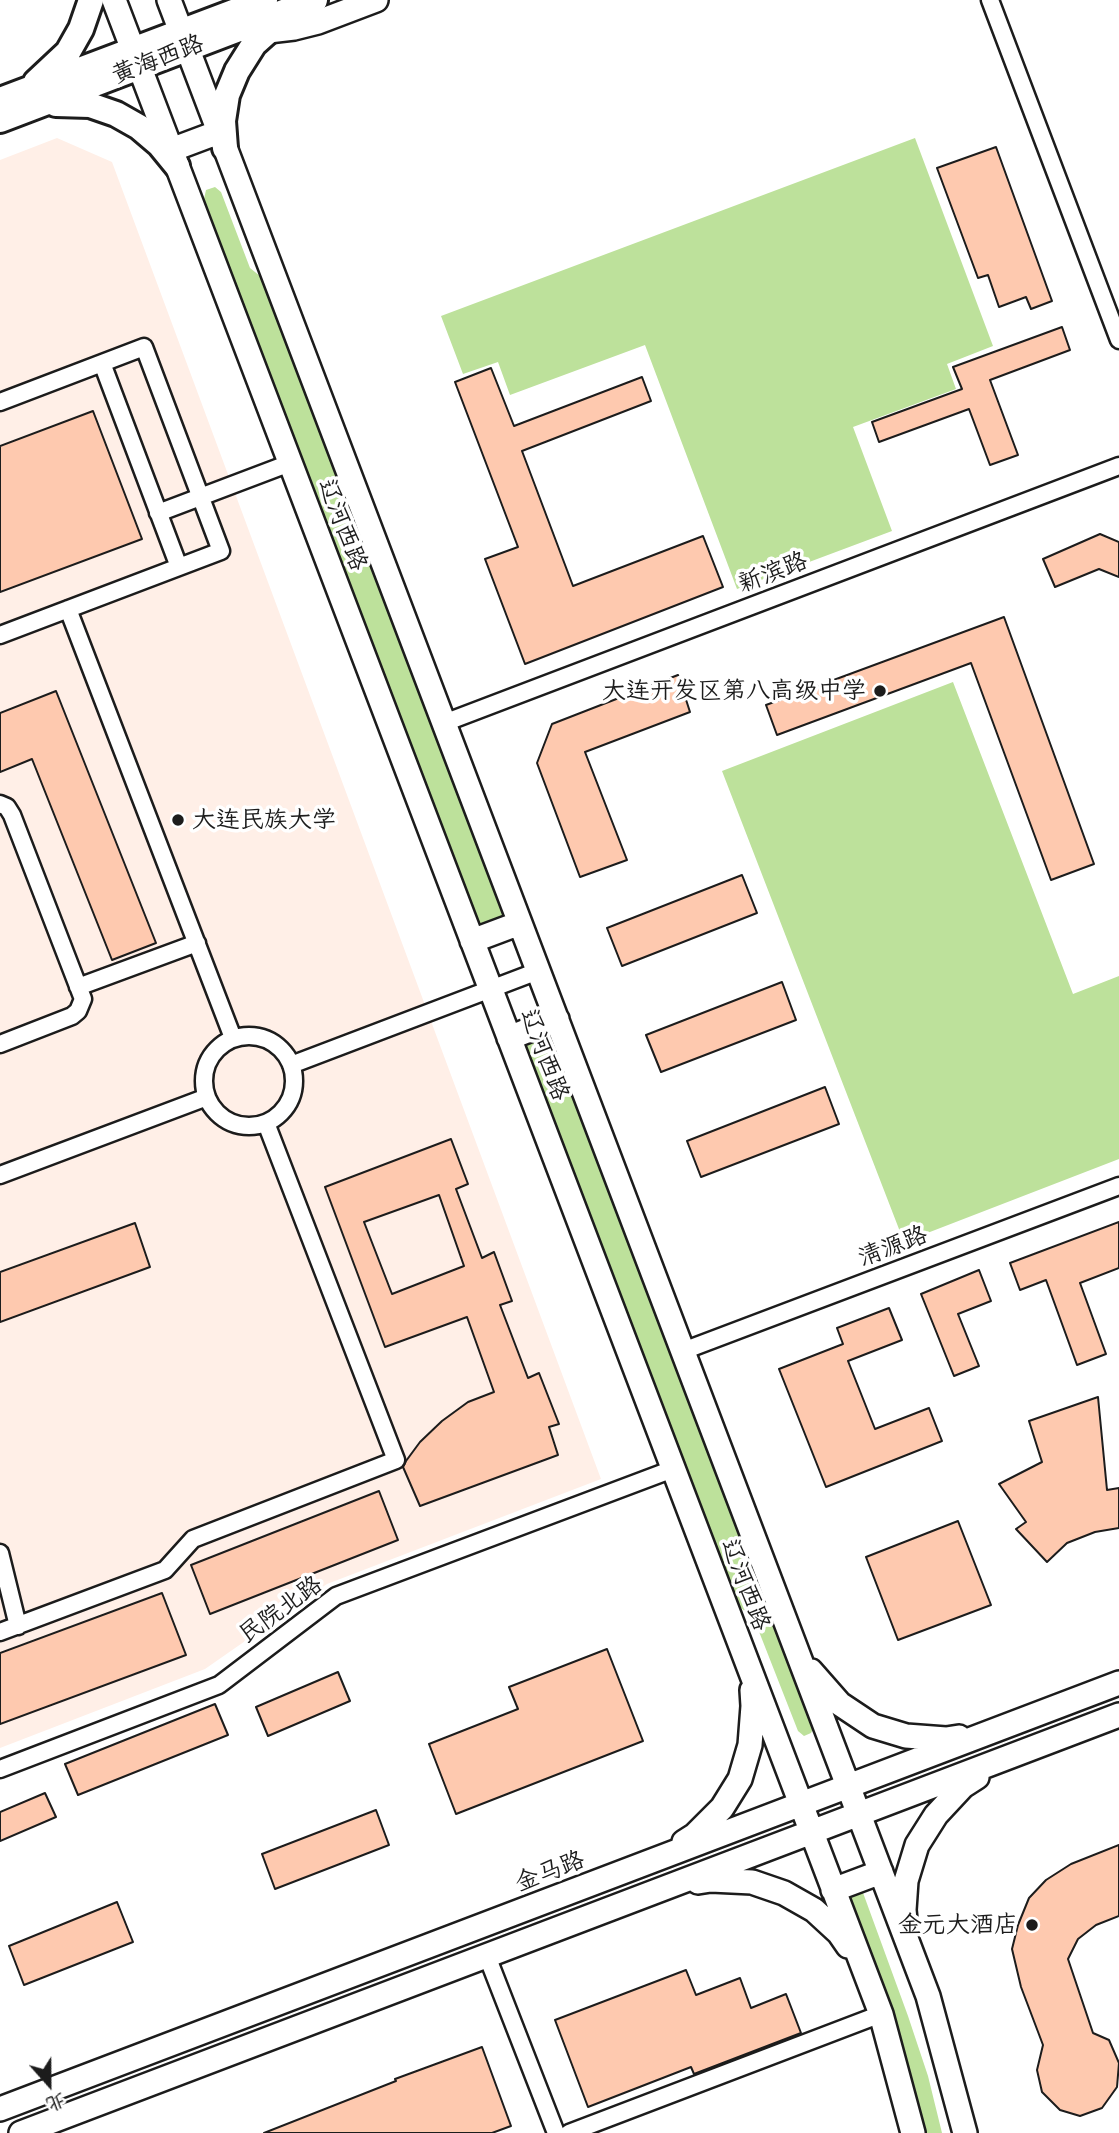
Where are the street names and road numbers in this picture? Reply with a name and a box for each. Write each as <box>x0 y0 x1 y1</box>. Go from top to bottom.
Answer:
street label: 黄海西路 <box>108 29 208 91</box>
street label: 辽河西路 <box>311 475 373 575</box>
street label: 新滨路 <box>734 547 812 599</box>
street label: 辽河西路 <box>513 1005 575 1105</box>
street label: 清源路 <box>854 1221 932 1273</box>
street label: 辽河西路 <box>714 1535 776 1635</box>
street label: 民院北路 <box>234 1570 328 1650</box>
street label: 金马路 <box>511 1846 589 1898</box>

